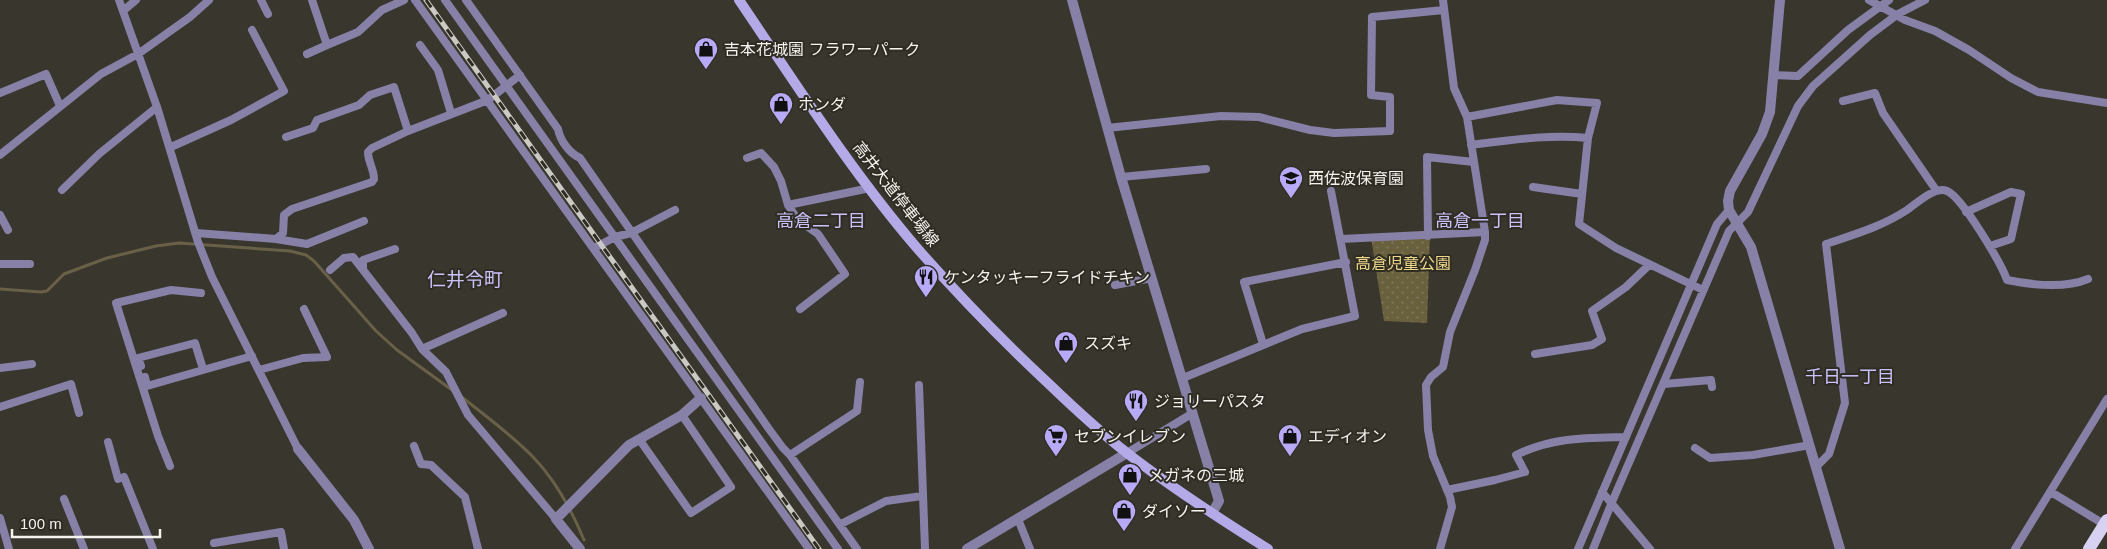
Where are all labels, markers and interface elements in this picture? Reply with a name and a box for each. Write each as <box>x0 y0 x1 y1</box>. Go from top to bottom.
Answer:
shop icon: 吉本花城園 フラワーパーク <box>693 36 719 70</box>
place label: 吉本花城園 フラワーパーク <box>724 41 920 58</box>
shop icon: ホンダ <box>768 91 794 125</box>
place label: ホンダ <box>798 96 846 113</box>
street label: 高井大道停車場線 <box>850 138 942 250</box>
school or university icon: 西佐波保育園 <box>1278 165 1304 199</box>
place label: 西佐波保育園 <box>1308 170 1404 187</box>
district label: 高倉二丁目 <box>776 211 866 231</box>
district label: 高倉一丁目 <box>1435 211 1525 231</box>
park label: 高倉児童公園 <box>1355 255 1451 272</box>
restaurant icon: ケンタッキーフライドチキン <box>913 264 939 298</box>
district label: 仁井令町 <box>427 269 503 290</box>
place label: ケンタッキーフライドチキン <box>944 269 1150 286</box>
shop icon: スズキ <box>1053 330 1079 364</box>
place label: スズキ <box>1084 335 1132 352</box>
district label: 千日一丁目 <box>1805 367 1895 387</box>
restaurant icon: ジョリーパスタ <box>1123 388 1149 422</box>
place label: ジョリーパスタ <box>1154 393 1266 410</box>
supermarket icon: セブンイレブン <box>1043 423 1069 457</box>
shop icon: エディオン <box>1277 423 1303 457</box>
place label: セブンイレブン <box>1074 428 1186 445</box>
place label: エディオン <box>1308 428 1387 445</box>
shop icon: メガネの三城 <box>1117 462 1143 496</box>
place label: メガネの三城 <box>1148 467 1244 484</box>
shop icon: ダイソー <box>1111 498 1137 532</box>
place label: ダイソー <box>1142 503 1206 520</box>
scale bar <box>12 506 160 538</box>
text: 100 m <box>20 515 62 532</box>

